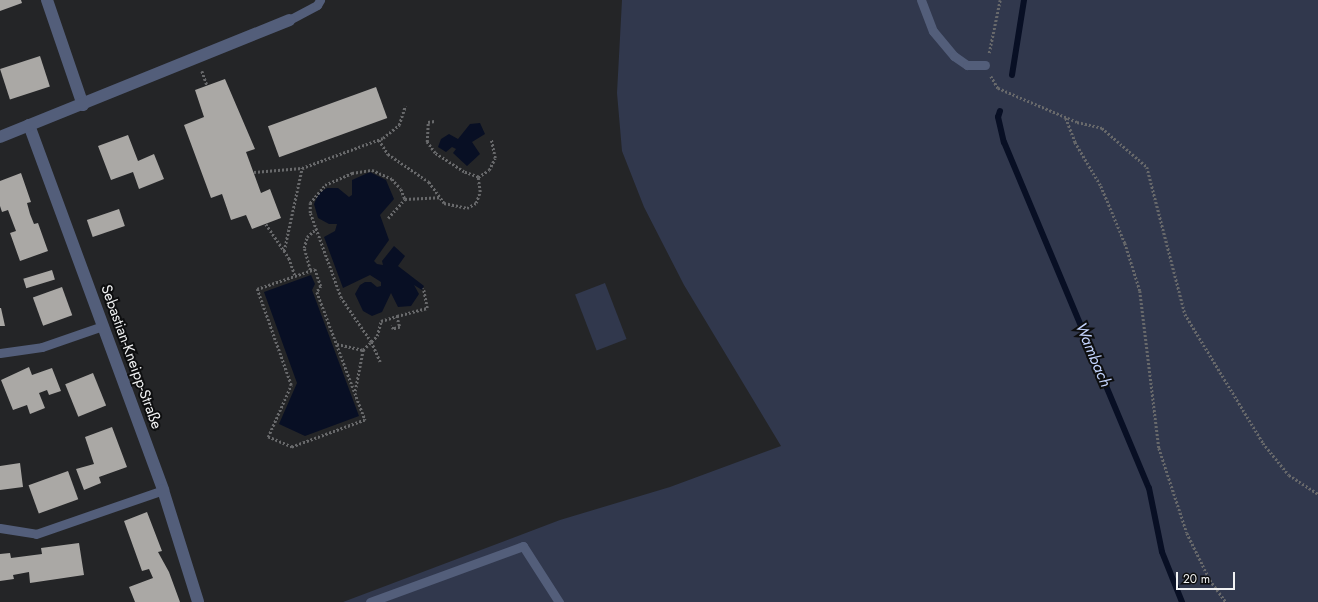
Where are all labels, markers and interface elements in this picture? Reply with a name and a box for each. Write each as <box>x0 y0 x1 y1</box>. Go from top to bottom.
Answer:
street label: Sebastian-Kneipp-Straße <box>97 282 165 432</box>
water label: Wambach <box>1071 320 1115 390</box>
scale bar <box>1178 564 1237 590</box>
text: 20 m <box>1183 570 1210 588</box>

